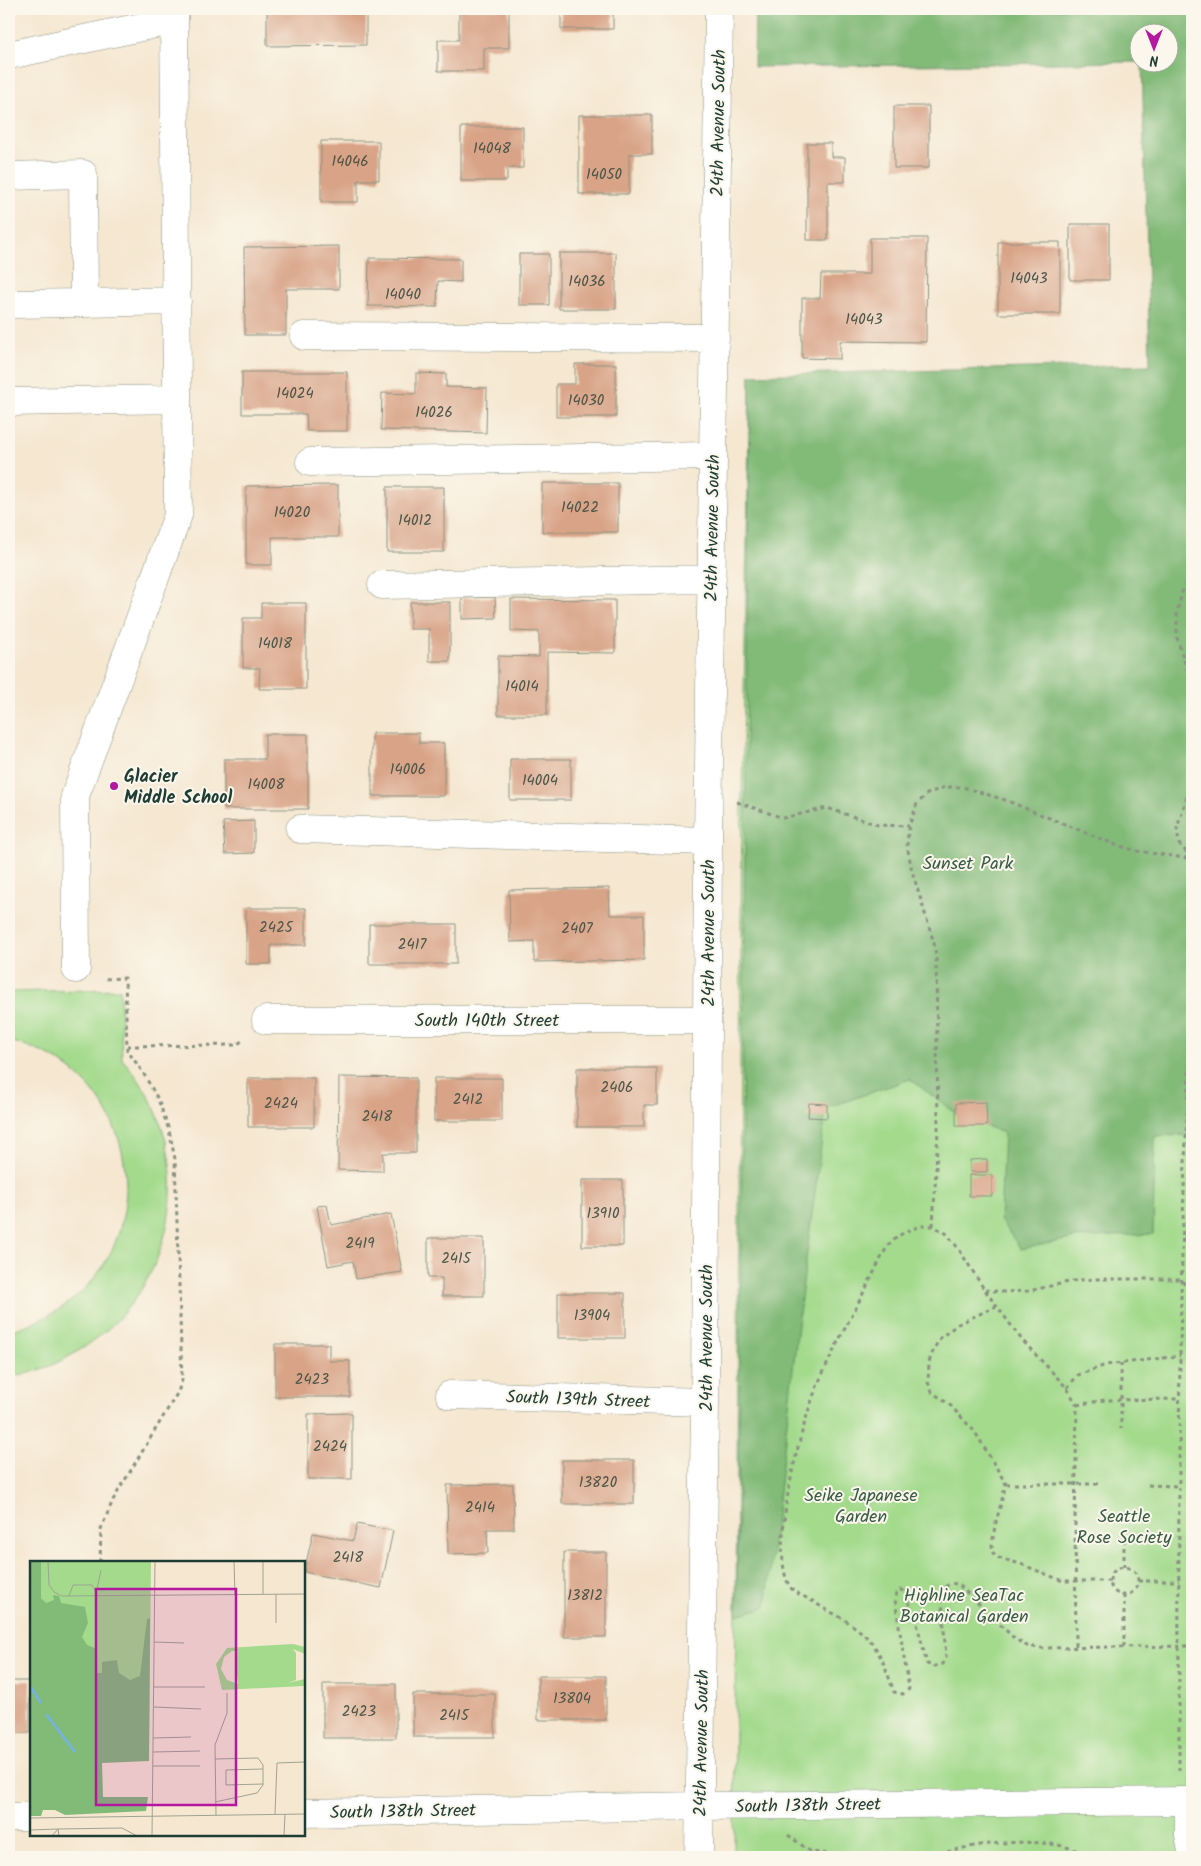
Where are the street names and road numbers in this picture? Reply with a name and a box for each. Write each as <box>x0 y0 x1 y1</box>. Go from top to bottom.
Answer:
street label: 24th Avenue South <box>704 49 735 197</box>
street label: 24th Avenue South <box>698 454 729 602</box>
street label: 24th Avenue South <box>695 859 724 1007</box>
street label: South 140th Street <box>415 1007 560 1036</box>
street label: 24th Avenue South <box>693 1264 722 1412</box>
street label: South 139th Street <box>505 1383 652 1418</box>
street label: 24th Avenue South <box>687 1669 718 1817</box>
street label: South 138th Street <box>735 1791 883 1822</box>
street label: South 138th Street <box>330 1797 478 1828</box>

